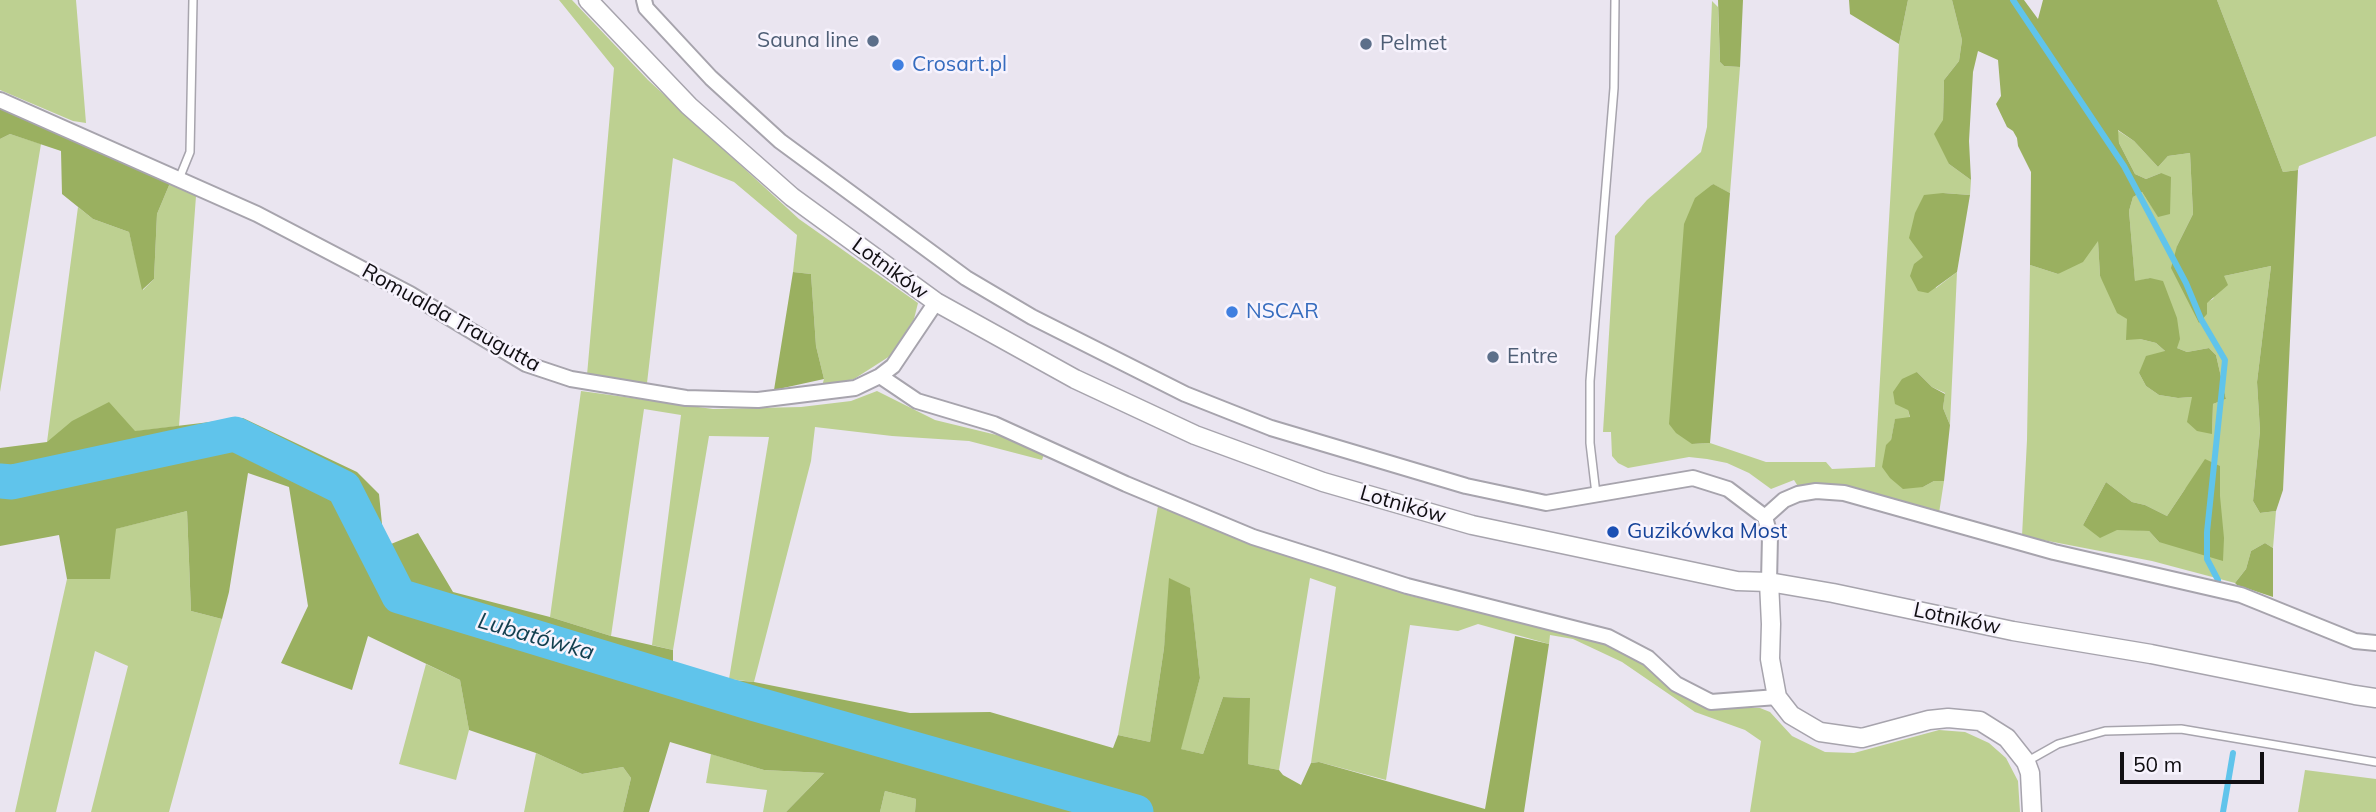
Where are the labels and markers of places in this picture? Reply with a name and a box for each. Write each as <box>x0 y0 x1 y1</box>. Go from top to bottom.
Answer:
place label: Sauna line <box>757 28 859 54</box>
place label: Pelmet <box>1380 31 1447 57</box>
marker: Sauna line <box>865 33 881 49</box>
marker: Pelmet <box>1358 36 1374 52</box>
place label: Crosart.pl <box>912 52 1007 78</box>
marker: Crosart.pl <box>890 57 906 73</box>
place label: NSCAR <box>1246 299 1319 325</box>
marker: NSCAR <box>1224 304 1240 320</box>
place label: Entre <box>1507 344 1558 370</box>
marker: Entre <box>1485 349 1501 365</box>
place label: Guzikówka Most <box>1627 519 1787 545</box>
marker: Guzikówka Most <box>1605 524 1621 540</box>

